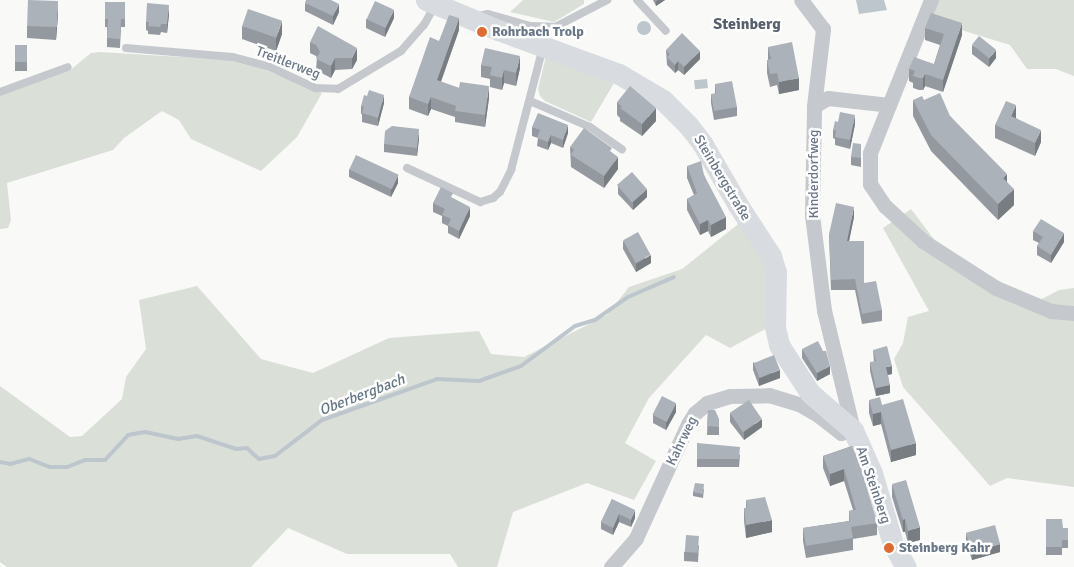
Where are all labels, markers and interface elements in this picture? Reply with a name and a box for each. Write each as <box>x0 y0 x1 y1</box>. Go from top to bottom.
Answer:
district label: Steinberg <box>713 14 781 34</box>
place label: Rohrbach Trolp <box>492 24 584 40</box>
marker: Rohrbach Trolp <box>476 26 488 38</box>
street label: Treitlerweg <box>253 43 323 83</box>
street label: Kinderdorfweg <box>806 130 822 218</box>
street label: Steinbergstraße <box>690 132 754 224</box>
water label: Oberbergbach <box>317 370 407 420</box>
street label: Kahrweg <box>663 414 701 468</box>
street label: Am Steinberg <box>852 444 894 526</box>
place label: Steinberg Kahr <box>899 540 990 556</box>
marker: Steinberg Kahr <box>883 542 895 554</box>

